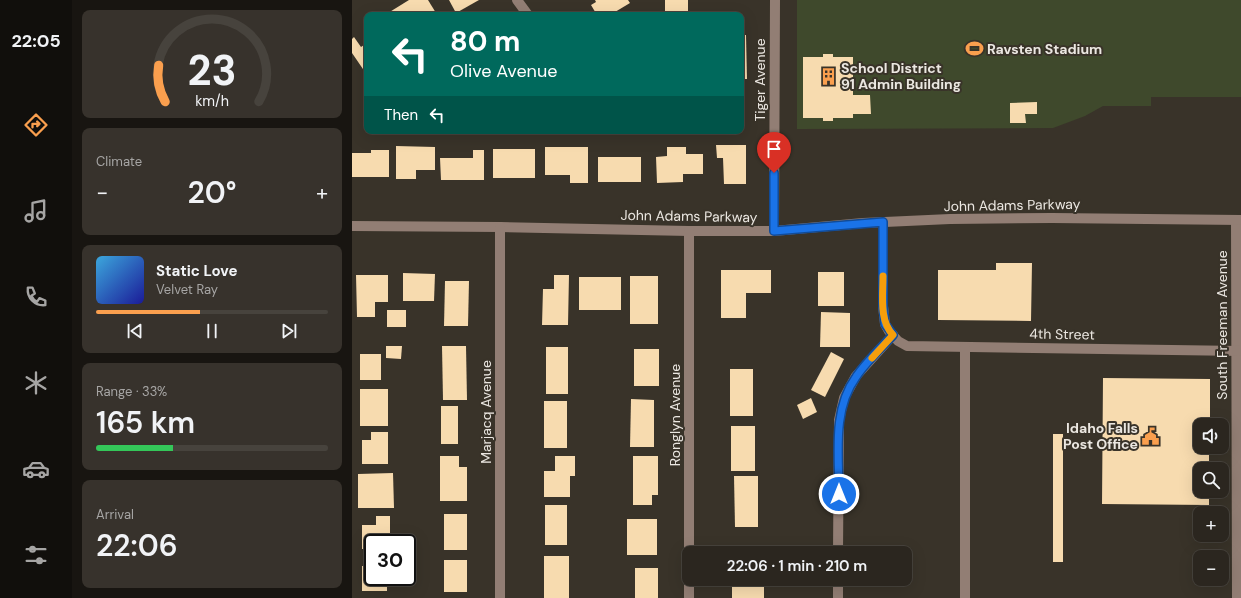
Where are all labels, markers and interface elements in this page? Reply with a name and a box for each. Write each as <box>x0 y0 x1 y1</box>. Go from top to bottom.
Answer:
text: 80 m <box>450 23 520 60</box>
icon: left <box>384 28 436 80</box>
text: 22:05 <box>11 29 61 53</box>
street label: Tiger Avenue <box>751 38 769 122</box>
sports icon: Ravsten Stadium <box>964 39 984 59</box>
place label: Ravsten Stadium <box>987 40 1102 58</box>
text: 23 <box>187 44 237 98</box>
text: Olive Avenue <box>450 59 557 83</box>
place label: School District 91 Admin Building <box>841 59 961 93</box>
building icon: School District 91 Admin Building <box>818 66 838 86</box>
text: km/h <box>195 91 229 109</box>
icon: left <box>426 104 448 126</box>
text: Then <box>384 105 418 125</box>
icon: directions <box>22 111 50 139</box>
pin <box>757 132 791 173</box>
icon: arrive <box>763 138 785 160</box>
text: Climate <box>96 153 142 170</box>
text: 20° <box>188 173 236 212</box>
text: − <box>96 178 108 207</box>
text: + <box>316 178 328 207</box>
street label: John Adams Parkway <box>943 195 1081 215</box>
icon: music <box>22 197 50 225</box>
street label: John Adams Parkway <box>620 206 758 226</box>
street label: South Freeman Avenue <box>1213 250 1231 400</box>
text: Static Love <box>156 261 237 281</box>
text: Velvet Ray <box>156 281 218 298</box>
icon: phone <box>22 283 50 311</box>
icon: previous <box>124 320 146 342</box>
icon: pause <box>201 320 223 342</box>
icon: next <box>278 320 300 342</box>
street label: 4th Street <box>1029 324 1095 344</box>
street label: Marjacq Avenue <box>477 360 495 464</box>
street label: Ronglyn Avenue <box>666 364 684 466</box>
icon: climate <box>22 369 50 397</box>
text: Range · 33% <box>96 383 167 400</box>
text: 165 km <box>96 403 195 442</box>
map controls <box>1193 418 1229 586</box>
button: sound <box>1193 418 1229 454</box>
place label: Idaho Falls Post Office <box>1063 419 1138 453</box>
public building icon: Idaho Falls Post Office <box>1141 426 1161 446</box>
icon: car <box>22 455 50 483</box>
button: search <box>1193 462 1229 498</box>
position arrow <box>818 473 860 515</box>
text: Arrival <box>96 506 134 523</box>
button: + <box>1193 506 1229 542</box>
text: 22:06 <box>96 526 178 565</box>
speed limit sign: 30 <box>364 534 416 586</box>
icon: filters <box>22 541 50 569</box>
button: − <box>1193 550 1229 586</box>
text: 22:06 · 1 min · 210 m <box>727 556 867 576</box>

